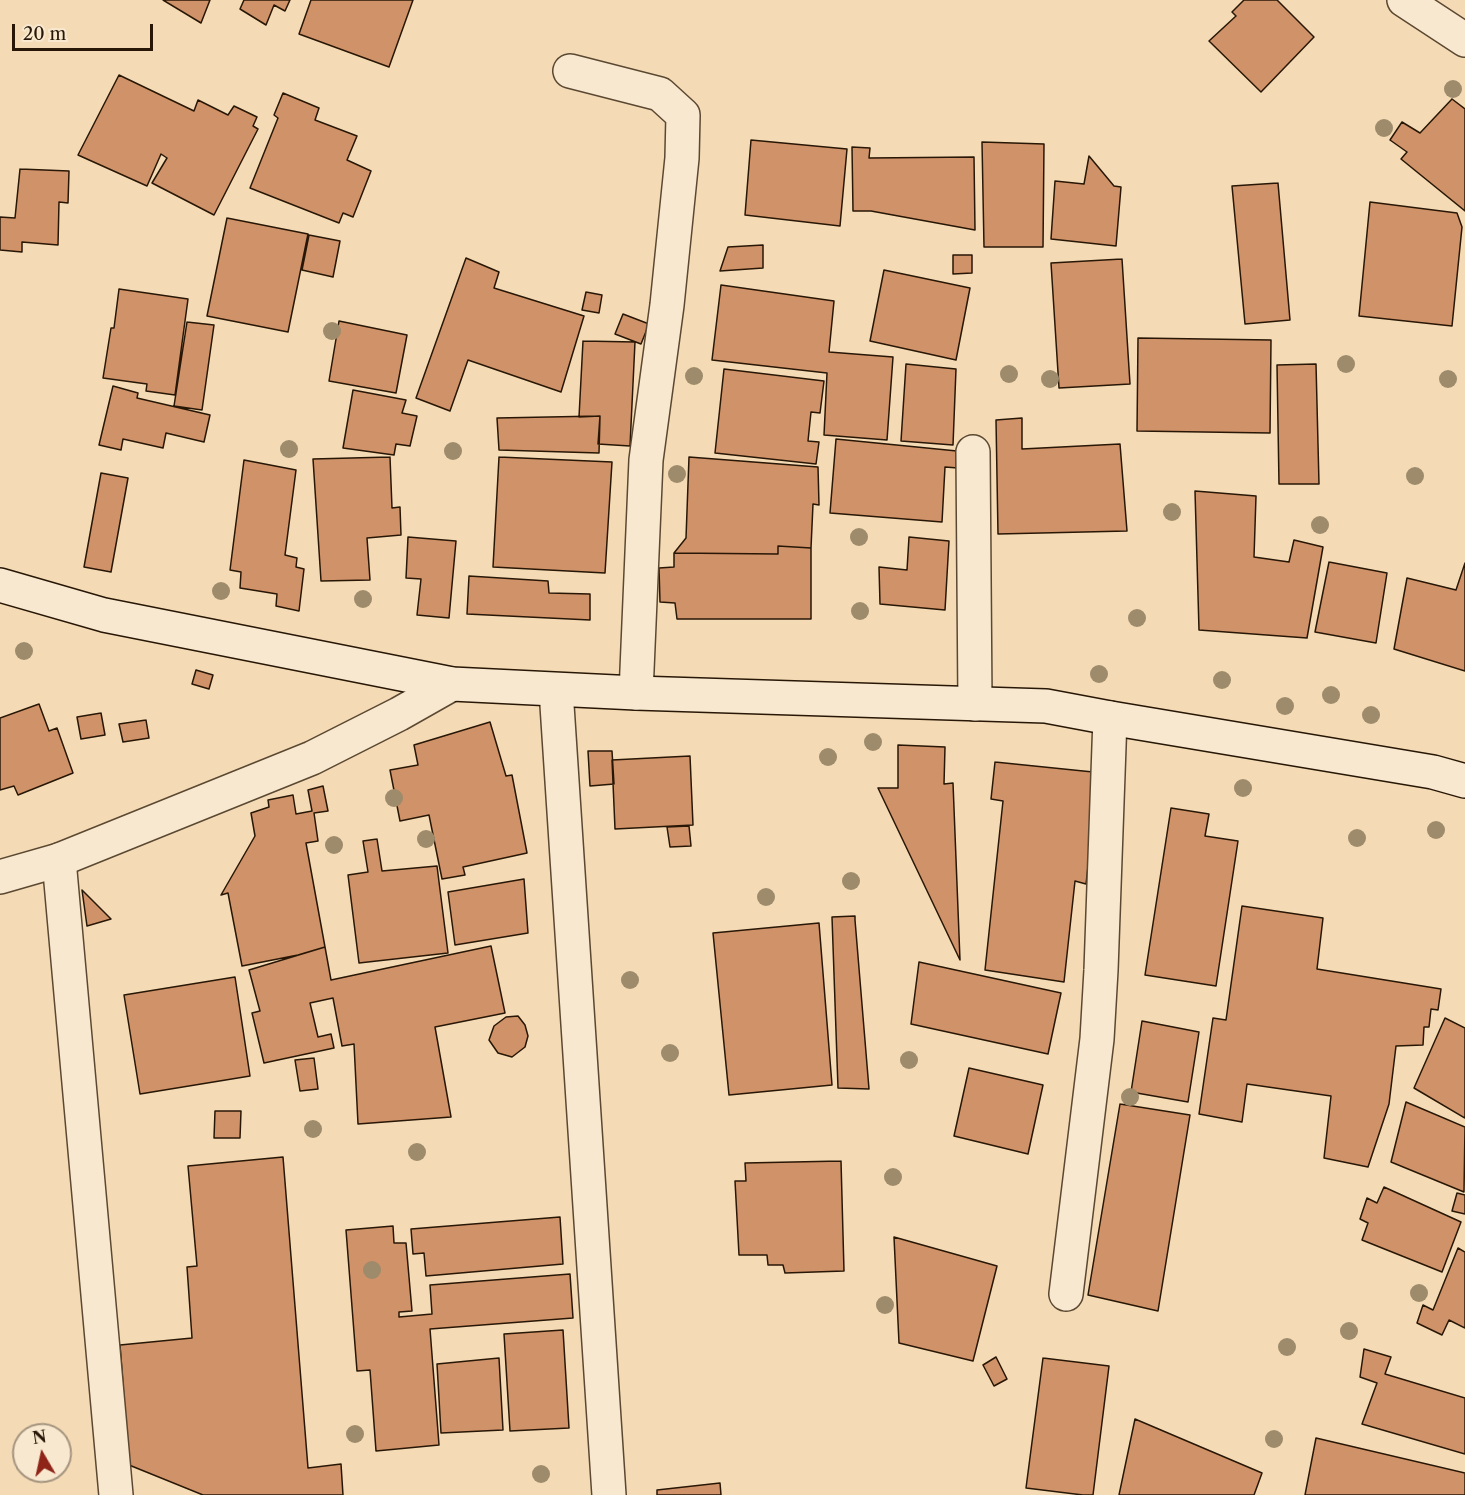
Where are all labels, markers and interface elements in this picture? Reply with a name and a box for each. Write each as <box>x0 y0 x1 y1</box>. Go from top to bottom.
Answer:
scale bar <box>15 12 156 50</box>
text: 20 m <box>23 23 66 45</box>
north arrow <box>12 1423 72 1483</box>
text: N <box>31 1426 48 1448</box>

